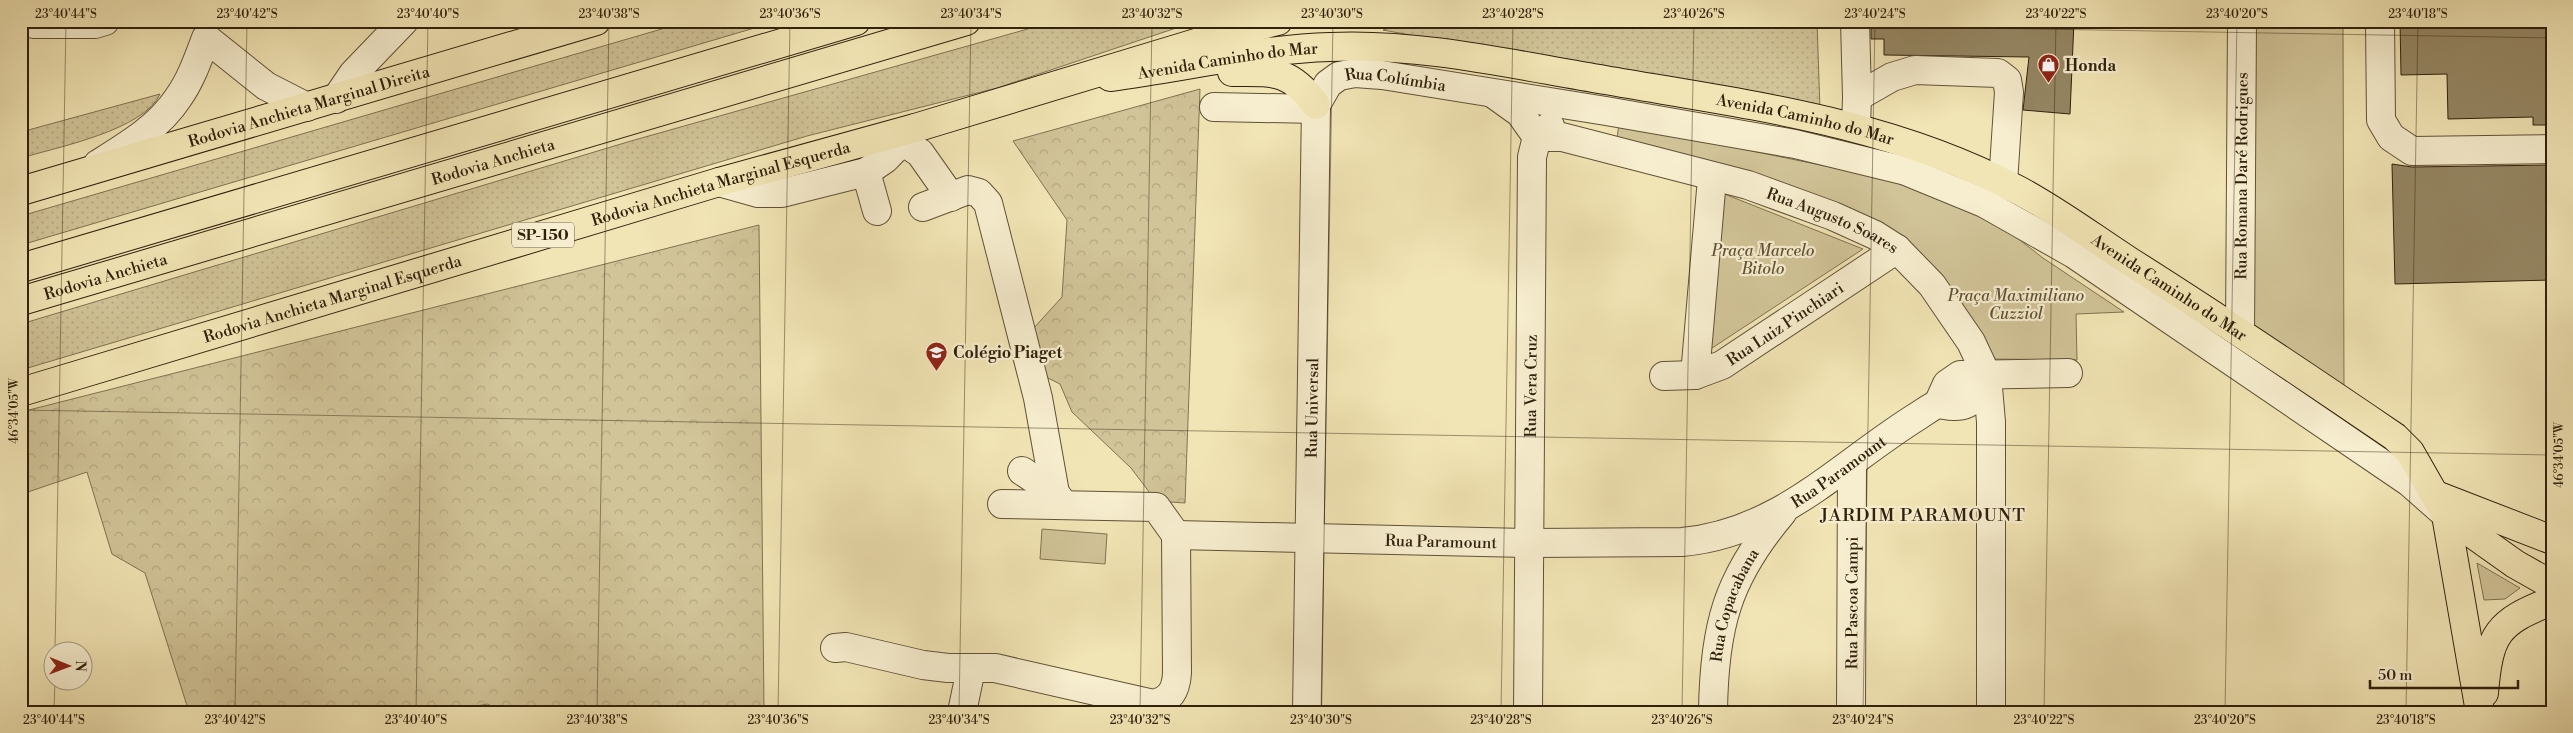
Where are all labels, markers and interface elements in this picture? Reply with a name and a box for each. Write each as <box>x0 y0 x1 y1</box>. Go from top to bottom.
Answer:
text: 23°40'44"S <box>35 7 97 22</box>
text: 23°40'42"S <box>216 7 278 22</box>
text: 23°40'40"S <box>397 7 459 22</box>
text: 23°40'38"S <box>578 7 640 22</box>
text: 23°40'36"S <box>759 7 821 22</box>
text: 23°40'34"S <box>940 7 1002 22</box>
text: 23°40'32"S <box>1122 7 1182 22</box>
text: 23°40'30"S <box>1301 7 1363 22</box>
text: 23°40'28"S <box>1482 7 1544 22</box>
text: 23°40'26"S <box>1663 7 1725 22</box>
text: 23°40'24"S <box>1844 7 1906 22</box>
text: 23°40'22"S <box>2026 7 2087 22</box>
text: 23°40'20"S <box>2206 7 2268 22</box>
text: 23°40'18"S <box>2388 7 2448 22</box>
street label: Avenida Caminho do Mar <box>1135 38 1318 84</box>
shop icon: Honda <box>2037 53 2061 84</box>
place label: Honda <box>2065 56 2117 76</box>
street label: Rodovia Anchieta Marginal Direita <box>186 61 433 152</box>
street label: Rua Colúmbia <box>1343 64 1448 96</box>
street label: Rua Romana Daré Rodrigues <box>2231 72 2253 280</box>
street label: Avenida Caminho do Mar <box>1714 90 1897 150</box>
street label: Rodovia Anchieta <box>429 134 558 190</box>
street label: Rodovia Anchieta Marginal Esquerda <box>589 137 853 231</box>
street label: Rua Augusto Soares <box>1764 184 1902 258</box>
road number: SP-150 <box>512 222 574 248</box>
street label: Avenida Caminho do Mar <box>2086 229 2251 346</box>
park label: Praça Marcelo Bitolo <box>1710 241 1815 279</box>
street label: Rodovia Anchieta <box>42 249 171 305</box>
street label: Rodovia Anchieta Marginal Esquerda <box>201 251 465 348</box>
street label: Rua Luiz Pinchiari <box>1723 278 1848 370</box>
park label: Praça Maximiliano Cuzziol <box>1947 286 2084 324</box>
street label: Rua Vera Cruz <box>1521 334 1542 438</box>
school or university icon: Colégio Piaget <box>925 340 949 371</box>
place label: Colégio Piaget <box>953 343 1062 363</box>
street label: Rua Universal <box>1302 357 1323 458</box>
text: 46°34'05"W <box>7 377 22 444</box>
text: 46°34'05"W <box>2552 421 2567 488</box>
street label: Rua Paramount <box>1787 431 1891 513</box>
district label: JARDIM PARAMOUNT <box>1819 504 2026 527</box>
street label: Rua Paramount <box>1385 531 1498 553</box>
street label: Rua Pascoa Campi <box>1842 536 1863 670</box>
street label: Rua Copacabana <box>1707 544 1764 663</box>
north arrow <box>42 640 92 690</box>
scale bar <box>2370 658 2518 690</box>
text: N <box>71 661 89 672</box>
text: 50 m <box>2378 666 2412 685</box>
text: 23°40'44"S <box>23 713 85 728</box>
text: 23°40'42"S <box>204 713 266 728</box>
text: 23°40'40"S <box>385 713 447 728</box>
text: 23°40'38"S <box>566 713 628 728</box>
text: 23°40'36"S <box>747 713 809 728</box>
text: 23°40'34"S <box>928 713 990 728</box>
text: 23°40'32"S <box>1110 713 1170 728</box>
text: 23°40'30"S <box>1290 713 1352 728</box>
text: 23°40'28"S <box>1470 713 1532 728</box>
text: 23°40'26"S <box>1651 713 1713 728</box>
text: 23°40'24"S <box>1832 713 1894 728</box>
text: 23°40'22"S <box>2014 713 2075 728</box>
text: 23°40'20"S <box>2194 713 2256 728</box>
text: 23°40'18"S <box>2376 713 2436 728</box>

